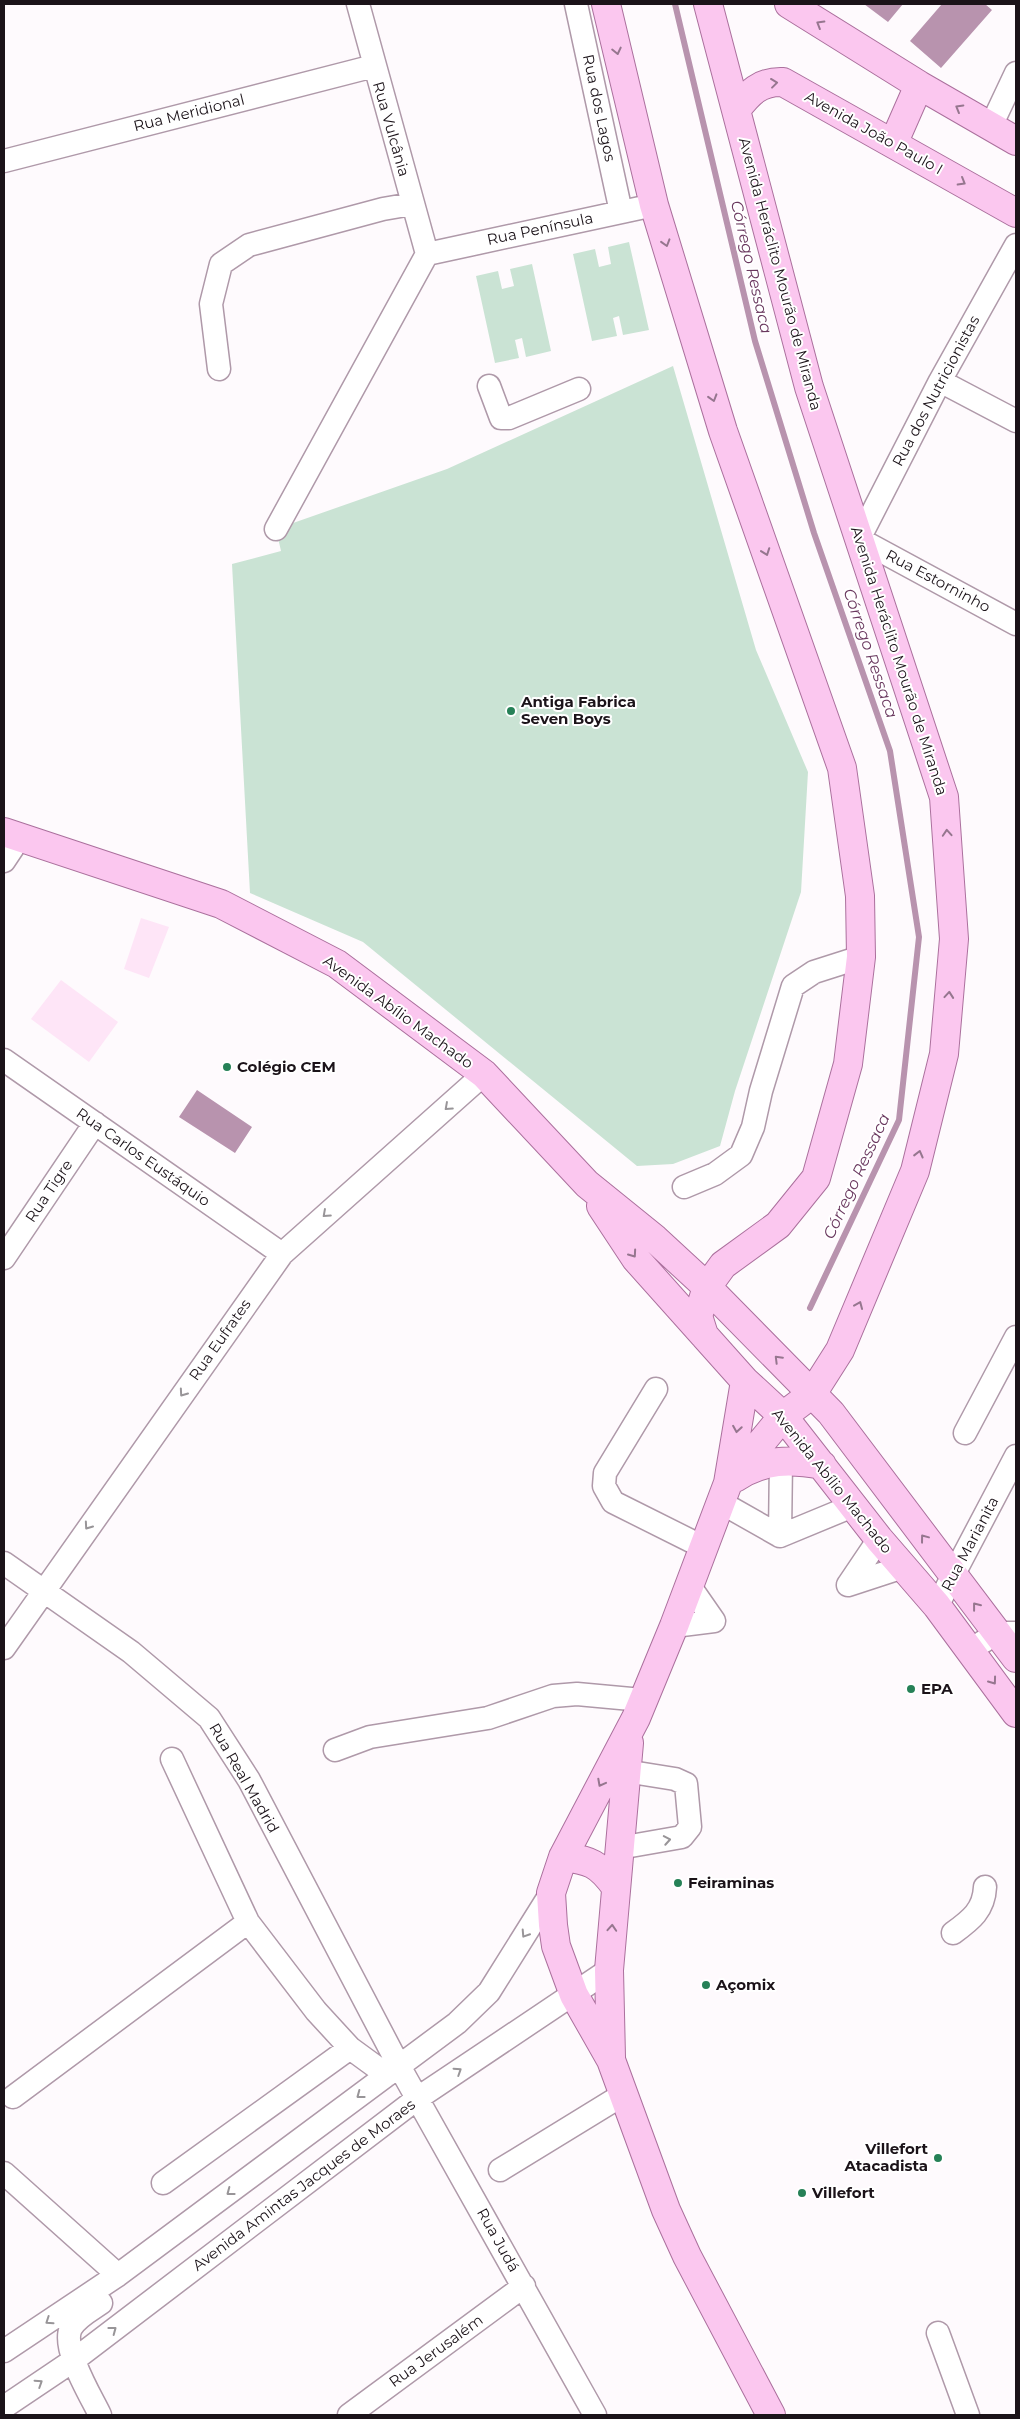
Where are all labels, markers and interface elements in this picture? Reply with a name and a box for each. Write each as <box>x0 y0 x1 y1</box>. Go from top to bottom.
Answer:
one-way arrow <box>816 21 825 31</box>
one-way arrow <box>611 47 622 56</box>
street label: Rua dos Lagos <box>579 53 620 163</box>
one-way arrow <box>770 78 778 89</box>
street label: Rua Vulcânia <box>369 79 414 179</box>
street label: Avenida João Paulo I <box>802 87 947 178</box>
street label: Rua Meridional <box>131 90 246 135</box>
one-way arrow <box>956 104 965 114</box>
street label: Avenida Heráclito Mourão de Miranda <box>735 135 826 412</box>
one-way arrow <box>957 176 966 186</box>
water label: Córrego Ressaca <box>727 199 776 336</box>
street label: Rua Península <box>485 208 595 249</box>
one-way arrow <box>660 238 670 246</box>
street label: Rua dos Nutricionistas <box>888 312 983 469</box>
one-way arrow <box>707 394 717 402</box>
street label: Avenida Heráclito Mourão de Miranda <box>847 524 952 798</box>
street label: Rua Estorninho <box>883 545 994 616</box>
one-way arrow <box>760 547 770 556</box>
water label: Córrego Ressaca <box>839 586 902 721</box>
place label: Antiga Fabrica Seven Boys <box>520 692 636 728</box>
marker: Antiga Fabrica Seven Boys <box>505 705 517 717</box>
one-way arrow <box>941 829 952 837</box>
street label: Avenida Abílio Machado <box>320 951 477 1072</box>
one-way arrow <box>943 991 954 999</box>
place label: Colégio CEM <box>237 1057 336 1076</box>
marker: Colégio CEM <box>221 1061 233 1073</box>
one-way arrow <box>444 1101 453 1110</box>
street label: Rua Carlos Eustáquio <box>73 1103 214 1210</box>
water label: Córrego Ressaca <box>819 1110 894 1242</box>
one-way arrow <box>913 1150 924 1159</box>
street label: Rua Tigre <box>21 1156 76 1226</box>
one-way arrow <box>323 1209 332 1218</box>
one-way arrow <box>627 1248 636 1258</box>
street label: Rua Eufrates <box>184 1295 255 1384</box>
one-way arrow <box>853 1301 863 1310</box>
one-way arrow <box>775 1356 784 1365</box>
one-way arrow <box>180 1387 188 1396</box>
street label: Avenida Abílio Machado <box>768 1404 897 1557</box>
one-way arrow <box>732 1425 742 1434</box>
street label: Rua Marianita <box>937 1493 1002 1594</box>
one-way arrow <box>86 1520 94 1529</box>
one-way arrow <box>921 1534 930 1544</box>
one-way arrow <box>973 1603 981 1612</box>
one-way arrow <box>987 1675 996 1685</box>
place label: EPA <box>921 1679 953 1698</box>
marker: EPA <box>905 1683 917 1695</box>
street label: Rua Real Madrid <box>205 1719 284 1836</box>
one-way arrow <box>597 1778 607 1787</box>
one-way arrow <box>663 1835 671 1845</box>
place label: Feiraminas <box>688 1873 774 1892</box>
marker: Feiraminas <box>672 1877 684 1889</box>
one-way arrow <box>606 1924 617 1932</box>
one-way arrow <box>522 1928 531 1938</box>
place label: Açomix <box>715 1975 775 1994</box>
marker: Açomix <box>700 1979 712 1991</box>
one-way arrow <box>453 2068 462 2077</box>
one-way arrow <box>356 2089 366 2098</box>
street label: Avenida Amintas Jacques de Moraes <box>189 2095 419 2275</box>
place label: Villefort Atacadista <box>843 2139 928 2175</box>
marker: Villefort Atacadista <box>932 2152 944 2164</box>
place label: Villefort <box>811 2183 875 2202</box>
one-way arrow <box>226 2186 236 2195</box>
marker: Villefort <box>796 2187 808 2199</box>
street label: Rua Judá <box>473 2204 524 2275</box>
street label: Rua Jerusalém <box>385 2310 486 2391</box>
one-way arrow <box>45 2315 54 2324</box>
one-way arrow <box>107 2328 116 2336</box>
one-way arrow <box>33 2380 42 2389</box>

